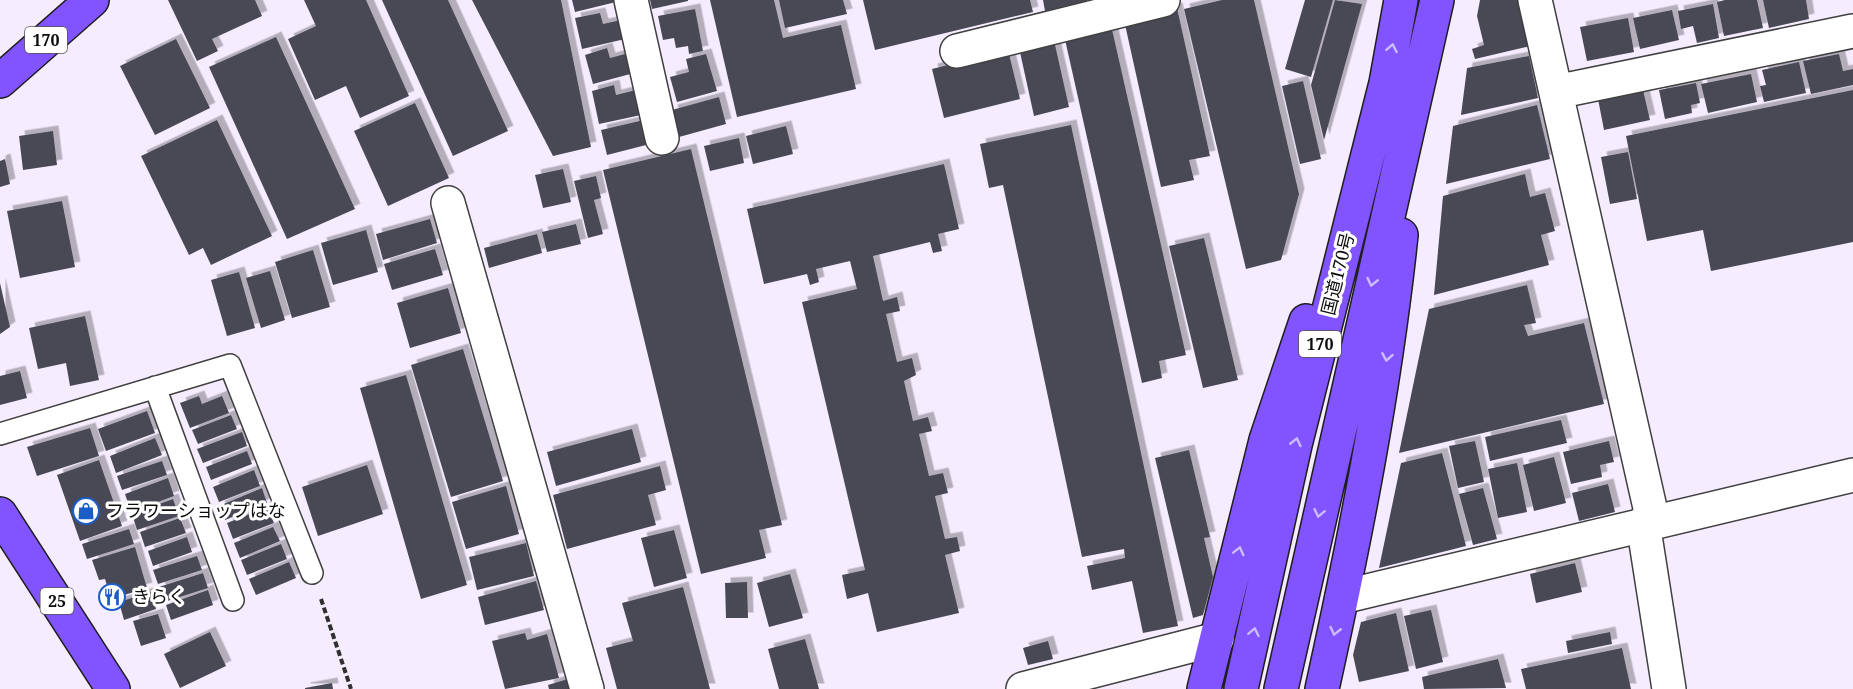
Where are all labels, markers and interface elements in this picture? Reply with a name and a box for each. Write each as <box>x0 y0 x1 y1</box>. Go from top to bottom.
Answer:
road number: 170 <box>25 27 67 53</box>
one-way arrow <box>1385 43 1398 53</box>
street label: 国道170号 <box>1315 230 1359 318</box>
one-way arrow <box>1367 277 1380 287</box>
road number: 170 <box>1299 331 1341 357</box>
one-way arrow <box>1381 352 1393 362</box>
one-way arrow <box>1289 437 1302 447</box>
shop icon: フラワーショップはな <box>71 496 101 526</box>
place label: フラワーショップはな <box>106 498 286 522</box>
one-way arrow <box>1314 508 1327 518</box>
one-way arrow <box>1231 546 1244 556</box>
restaurant icon: きらく <box>97 582 127 612</box>
place label: きらく <box>132 584 186 608</box>
road number: 25 <box>40 588 74 614</box>
one-way arrow <box>1329 626 1342 636</box>
one-way arrow <box>1247 627 1260 637</box>

